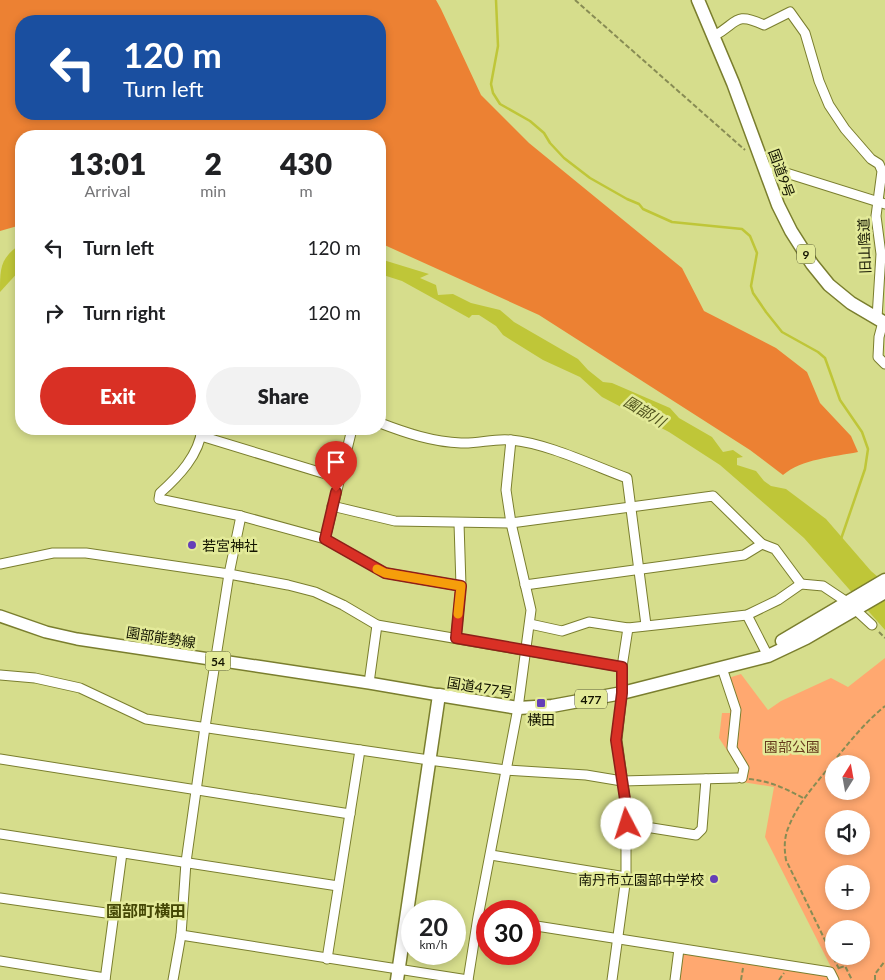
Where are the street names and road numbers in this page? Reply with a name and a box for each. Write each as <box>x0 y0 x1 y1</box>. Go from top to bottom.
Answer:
street label: 国道9号 <box>765 147 799 199</box>
street label: 旧山陰道 <box>855 218 873 274</box>
road number: 9 <box>797 244 815 264</box>
street label: 園部能勢線 <box>125 623 197 651</box>
road number: 54 <box>206 651 230 670</box>
street label: 国道477号 <box>446 673 514 701</box>
road number: 477 <box>575 690 607 709</box>

